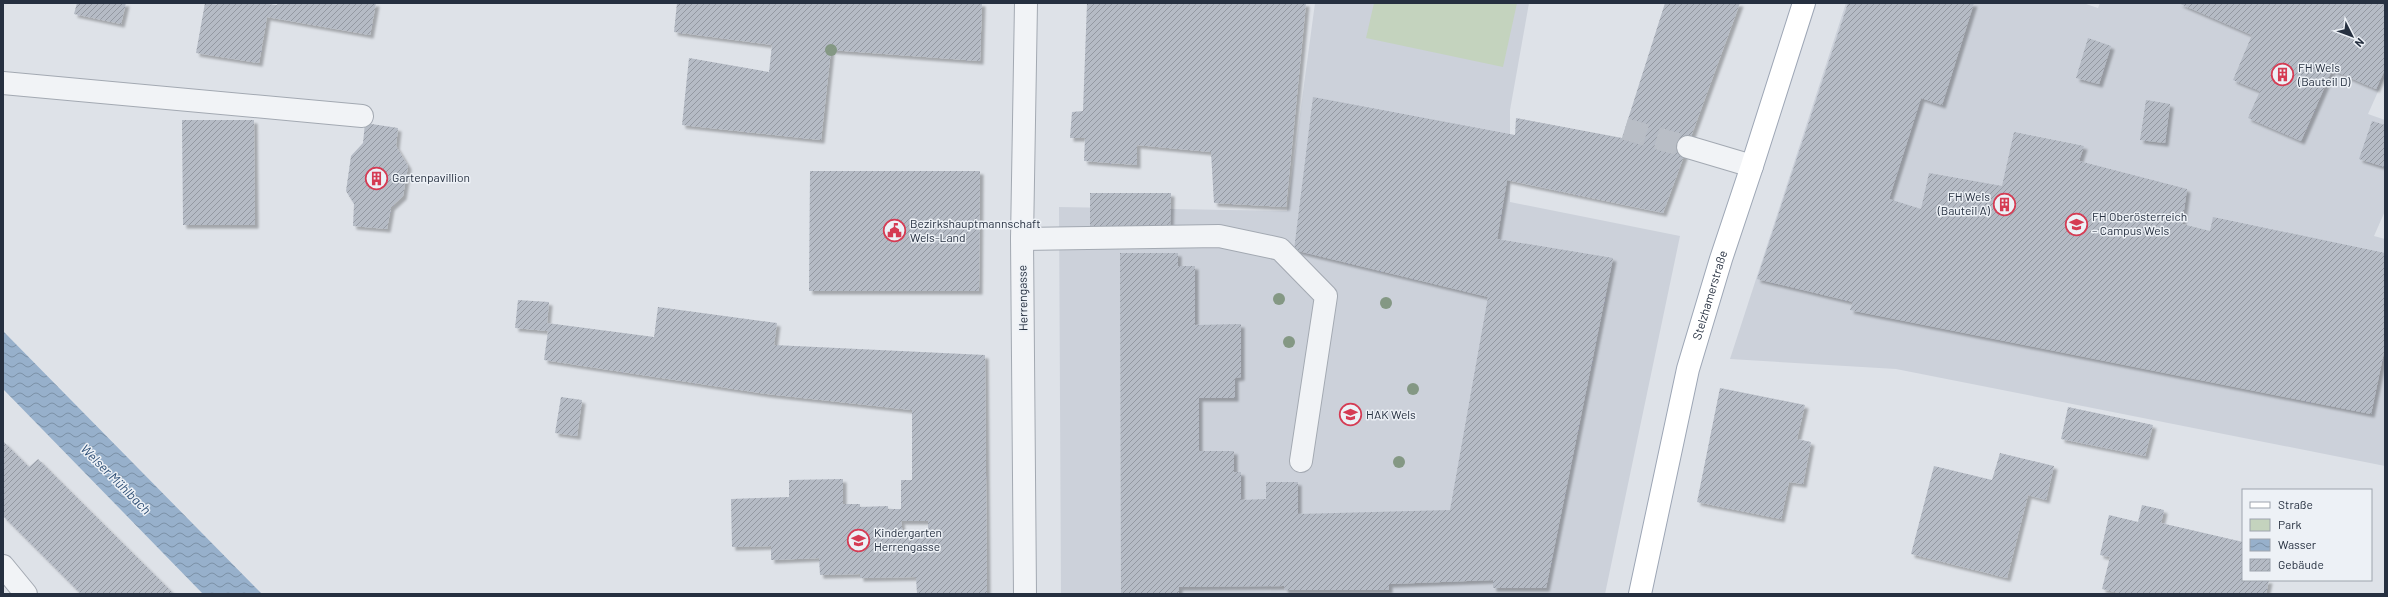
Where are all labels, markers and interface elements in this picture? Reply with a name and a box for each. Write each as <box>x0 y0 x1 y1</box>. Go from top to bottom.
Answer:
north arrow <box>2332 16 2372 56</box>
text: N <box>2353 36 2367 50</box>
place label: FH Wels (Bauteil D) <box>2297 60 2351 88</box>
building icon: FH Wels (Bauteil D) <box>2270 62 2296 88</box>
building icon: Gartenpavillion <box>364 165 390 191</box>
place label: Gartenpavillion <box>392 170 470 184</box>
place label: FH Wels (Bauteil A) <box>1937 189 1991 217</box>
building icon: FH Wels (Bauteil A) <box>1992 191 2018 217</box>
place label: FH Oberösterreich – Campus Wels <box>2092 209 2187 237</box>
school or university icon: FH Oberösterreich – Campus Wels <box>2064 211 2090 237</box>
place label: Bezirkshauptmannschaft Wels-Land <box>910 216 1041 244</box>
public building icon: Bezirkshauptmannschaft Wels-Land <box>882 218 908 244</box>
street label: Stelzhamerstraße <box>1689 248 1729 341</box>
street label: Herrengasse <box>1014 265 1030 331</box>
school or university icon: HAK Wels <box>1338 402 1364 428</box>
place label: HAK Wels <box>1366 407 1416 421</box>
water label: Welser Mühlbach <box>78 441 155 518</box>
legend <box>2242 489 2372 581</box>
text: Straße <box>2278 497 2313 511</box>
text: Park <box>2278 517 2302 531</box>
place label: Kindergarten Herrengasse <box>874 525 942 553</box>
school or university icon: Kindergarten Herrengasse <box>846 527 872 553</box>
text: Wasser <box>2278 537 2317 551</box>
text: Gebäude <box>2278 557 2324 571</box>

